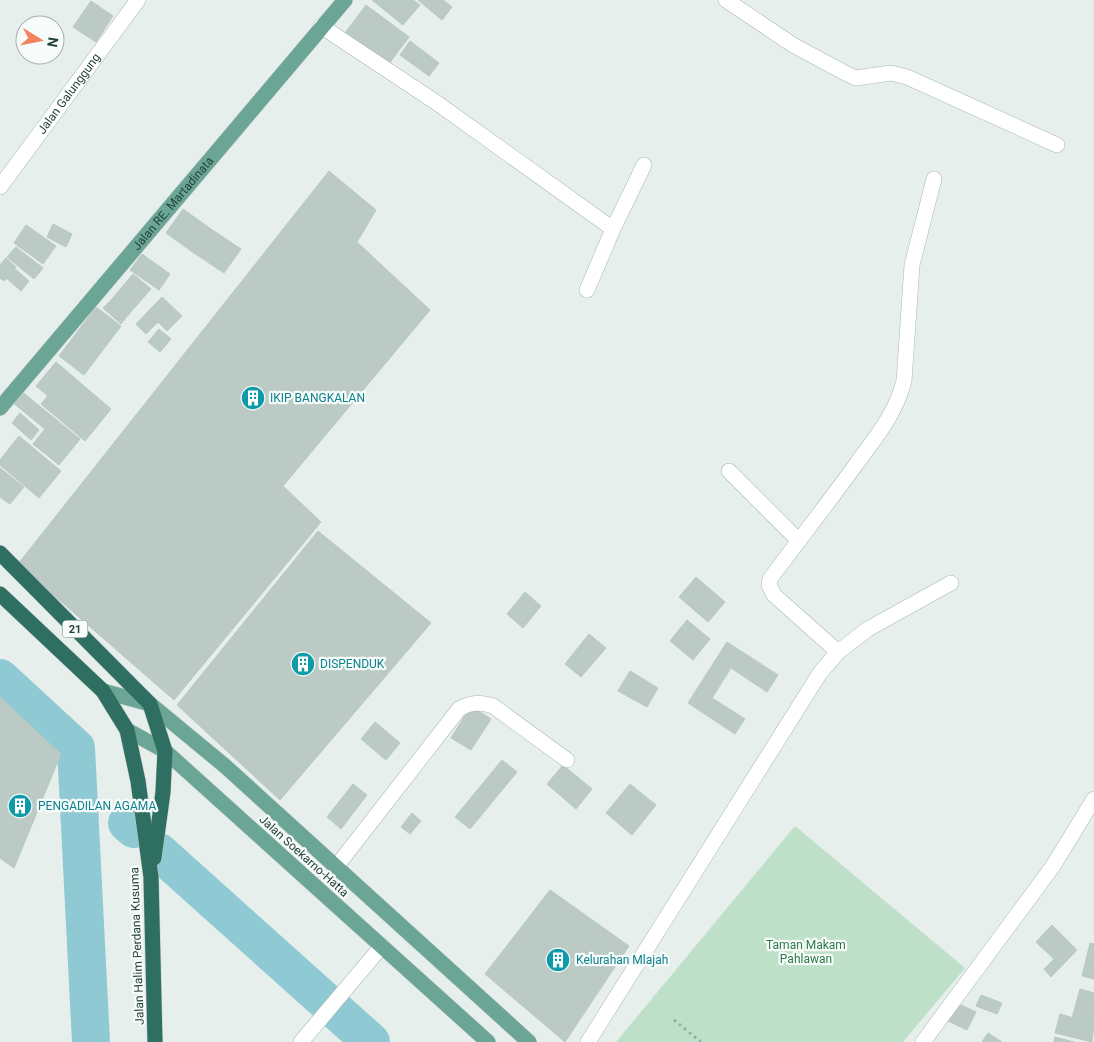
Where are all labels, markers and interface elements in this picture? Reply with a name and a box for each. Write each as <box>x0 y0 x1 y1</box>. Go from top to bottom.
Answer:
north arrow <box>15 15 65 65</box>
text: N <box>44 36 62 49</box>
street label: Jalan Galunggung <box>35 51 103 137</box>
street label: Jalan RE. Martadinata <box>130 154 216 253</box>
building icon: IKIP BANGKALAN <box>240 385 266 411</box>
place label: IKIP BANGKALAN <box>270 391 365 405</box>
road number: 21 <box>62 620 88 638</box>
building icon: DISPENDUK <box>290 651 316 677</box>
place label: DISPENDUK <box>320 657 385 671</box>
building icon: PENGADILAN AGAMA <box>7 793 33 819</box>
place label: PENGADILAN AGAMA <box>38 799 156 813</box>
street label: Jalan Soekarno-Hatta <box>256 812 352 900</box>
street label: Jalan Halim Perdana Kusuma <box>127 867 147 1025</box>
park label: Taman Makam Pahlawan <box>766 938 846 966</box>
building icon: Kelurahan Mlajah <box>545 947 571 973</box>
place label: Kelurahan Mlajah <box>576 953 668 967</box>

